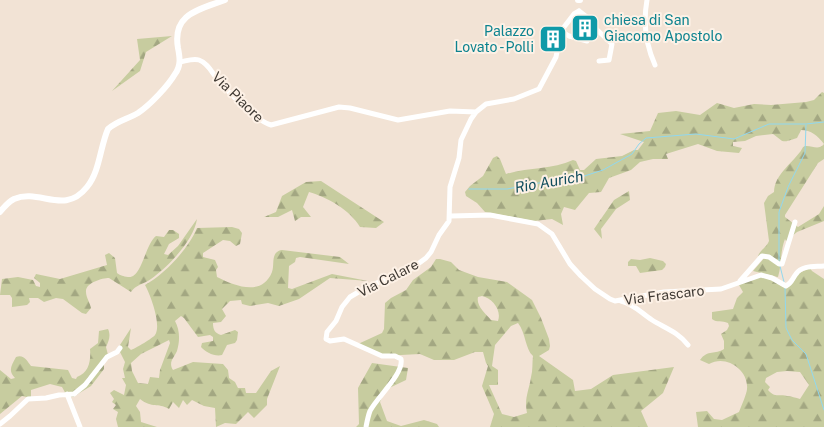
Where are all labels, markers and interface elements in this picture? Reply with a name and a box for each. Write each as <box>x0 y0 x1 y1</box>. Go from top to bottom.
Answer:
place label: chiesa di San Giacomo Apostolo <box>604 12 722 44</box>
building icon: chiesa di San Giacomo Apostolo <box>570 13 600 43</box>
place label: Palazzo Lovato - Polli <box>454 23 534 55</box>
building icon: Palazzo Lovato - Polli <box>538 24 568 54</box>
street label: Via Piaore <box>209 69 267 125</box>
water label: Rio Aurich <box>513 167 584 196</box>
street label: Via Calare <box>355 256 421 300</box>
street label: Via Frascaro <box>623 282 705 308</box>

